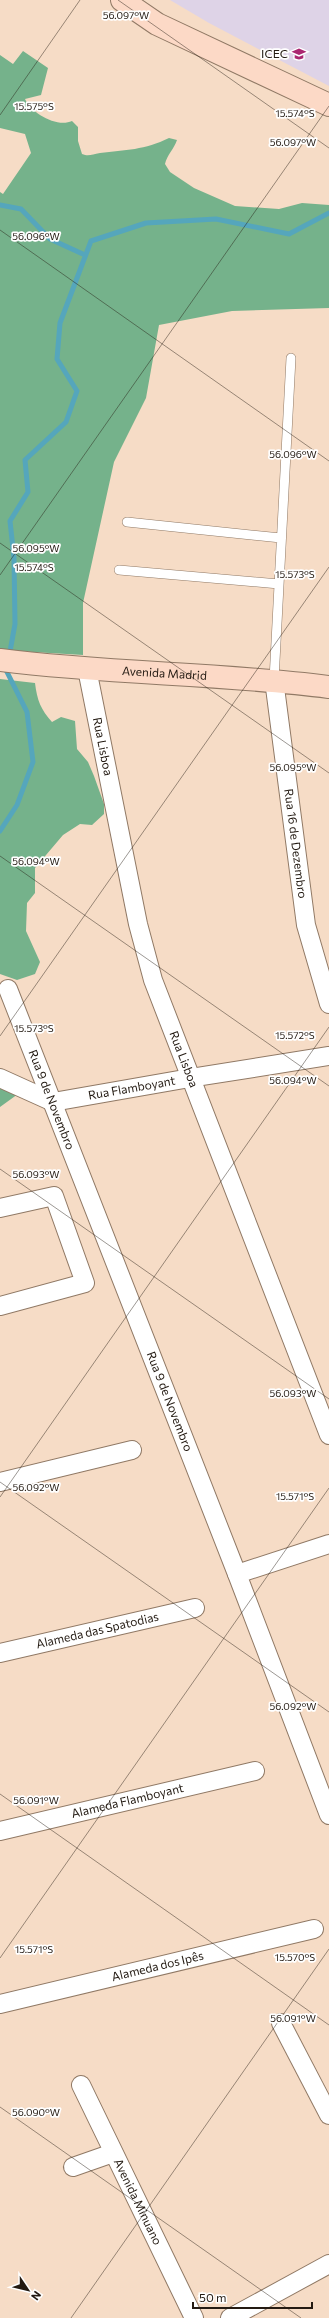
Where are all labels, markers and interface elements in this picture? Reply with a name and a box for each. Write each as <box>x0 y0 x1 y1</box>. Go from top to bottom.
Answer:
text: 56.097°W <box>103 9 149 21</box>
place label: ICEC <box>261 46 288 60</box>
school or university icon: ICEC <box>291 46 307 62</box>
text: 15.575°S <box>14 100 54 112</box>
text: 15.574°S <box>275 107 315 119</box>
text: 56.097°W <box>270 136 316 148</box>
text: 56.096°W <box>12 230 60 242</box>
text: 56.096°W <box>269 448 317 460</box>
text: 56.095°W <box>12 542 60 554</box>
text: 15.574°S <box>14 561 54 573</box>
text: 15.573°S <box>275 568 315 580</box>
street label: Avenida Madrid <box>122 663 207 682</box>
street label: Rua Lisboa <box>91 716 116 777</box>
text: 56.095°W <box>269 761 317 773</box>
street label: Rua 16 de Dezembro <box>282 788 310 899</box>
text: 56.094°W <box>12 855 60 867</box>
text: 15.573°S <box>14 1022 54 1034</box>
street label: Rua Lisboa <box>167 1029 202 1089</box>
text: 15.572°S <box>275 1029 315 1041</box>
street label: Rua 9 de Novembro <box>26 1047 78 1151</box>
street label: Rua Flamboyant <box>87 1073 176 1102</box>
text: 56.094°W <box>269 1074 317 1086</box>
text: 56.093°W <box>13 1168 60 1180</box>
street label: Rua 9 de Novembro <box>145 1349 196 1453</box>
text: 56.093°W <box>270 1387 317 1399</box>
text: 56.092°W <box>13 1481 59 1493</box>
text: 15.571°S <box>276 1490 314 1502</box>
street label: Alameda das Spatodias <box>35 1609 160 1650</box>
text: 56.092°W <box>270 1700 316 1712</box>
street label: Alameda Flamboyant <box>70 1780 185 1820</box>
text: 56.091°W <box>13 1794 59 1806</box>
text: 15.571°S <box>15 1943 53 1955</box>
street label: Alameda dos Ipês <box>110 1948 205 1983</box>
text: 15.570°S <box>275 1951 315 1963</box>
text: 56.091°W <box>270 2012 316 2024</box>
text: 56.090°W <box>12 2106 60 2118</box>
street label: Avenida Minuano <box>112 2156 165 2247</box>
north arrow <box>8 2270 48 2310</box>
scale bar <box>193 2284 312 2310</box>
text: N <box>29 2289 44 2303</box>
text: 50 m <box>199 2290 227 2304</box>

